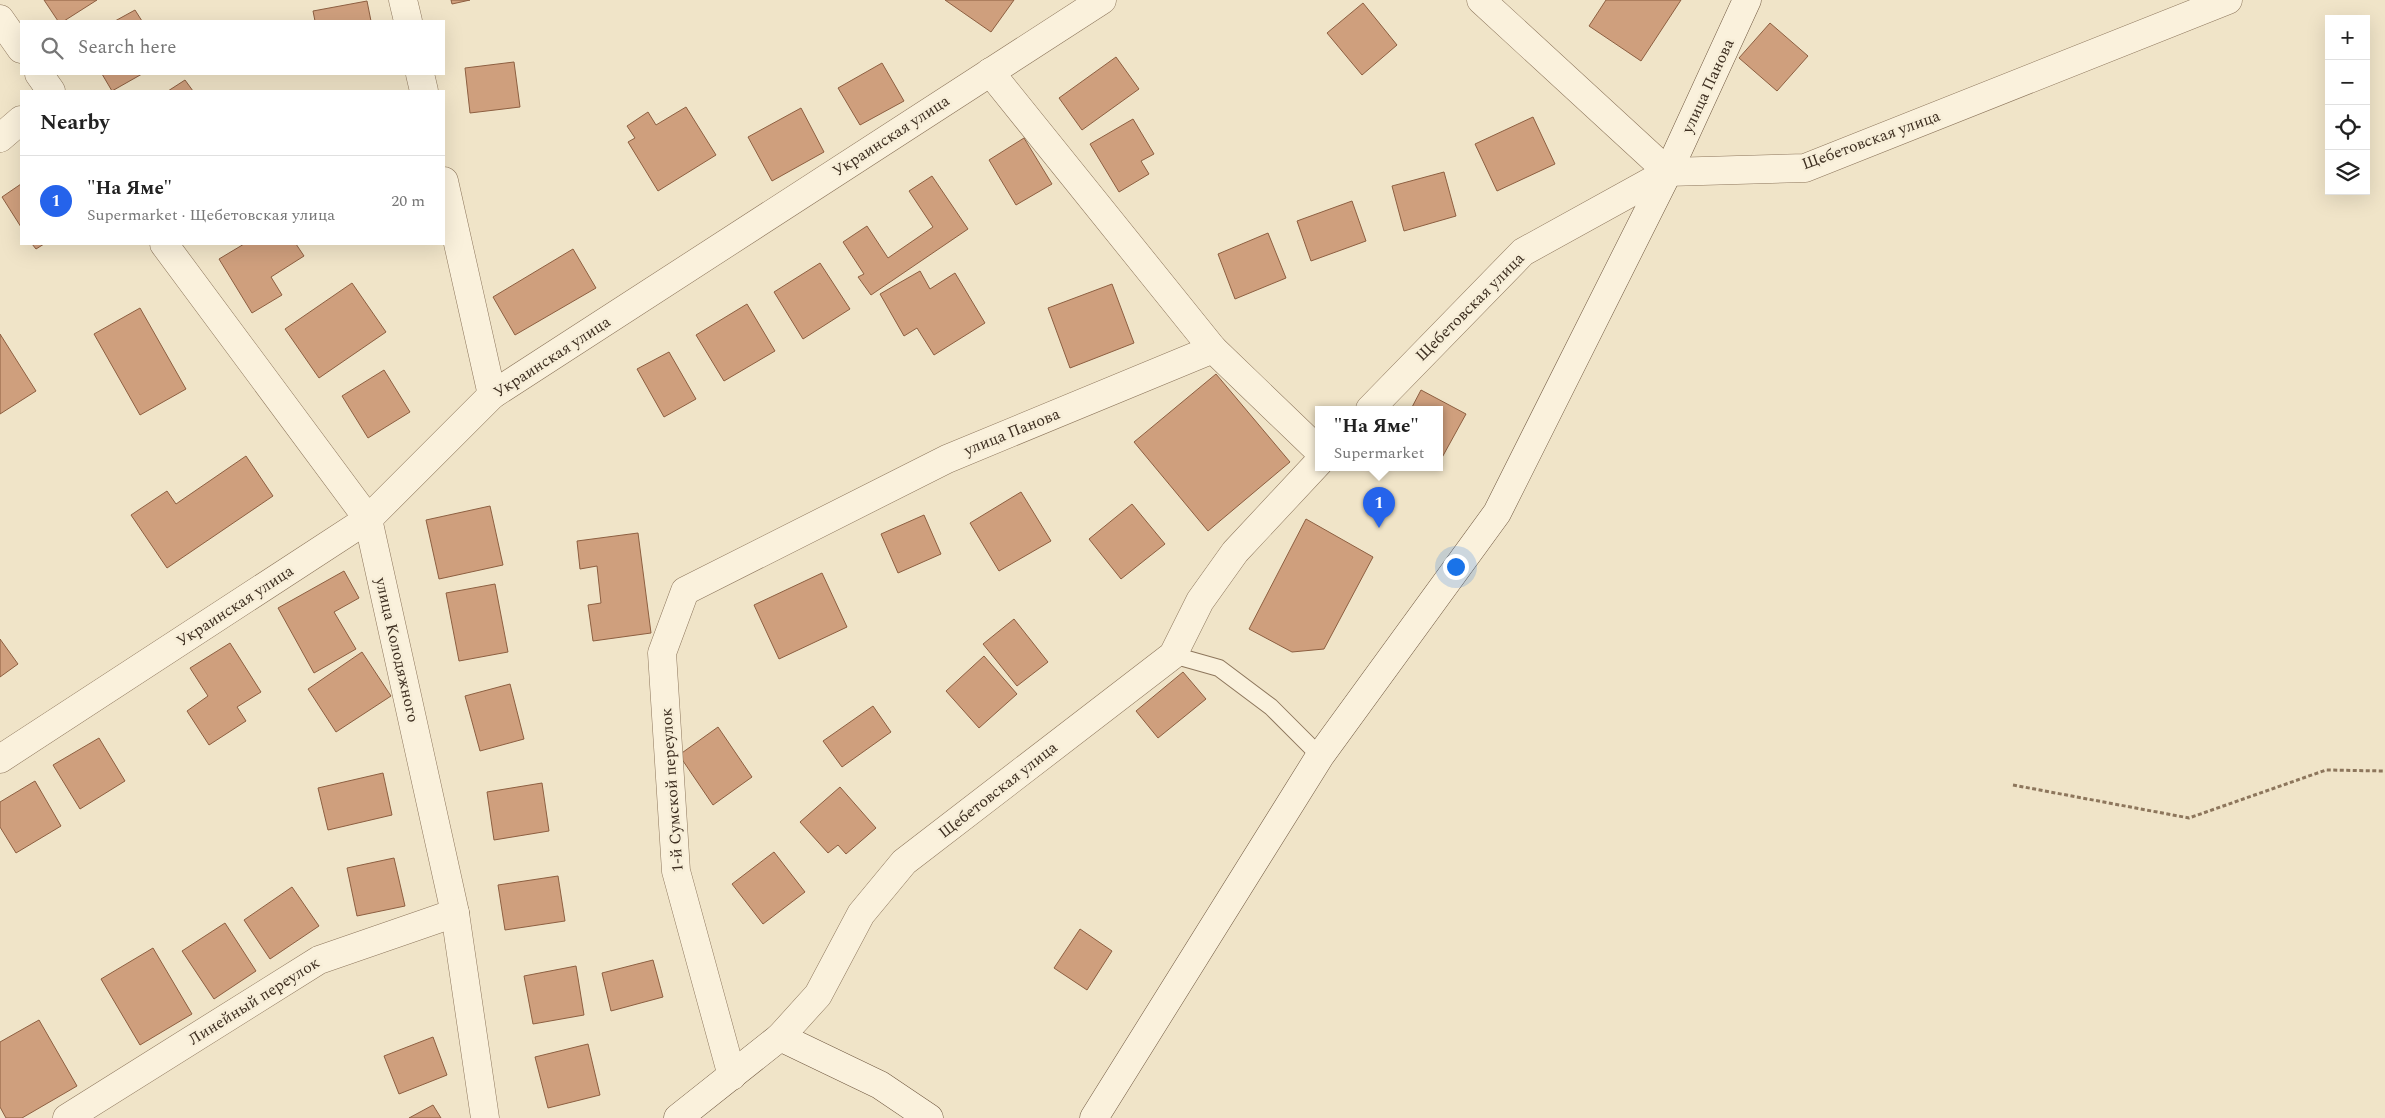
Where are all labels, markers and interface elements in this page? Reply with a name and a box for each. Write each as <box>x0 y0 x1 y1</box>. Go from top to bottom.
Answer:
map controls <box>2325 15 2370 195</box>
button: + <box>2325 15 2370 60</box>
search box <box>20 20 445 75</box>
text: Search here <box>78 33 177 62</box>
icon: search <box>38 34 66 62</box>
street label: улица Панова <box>1675 35 1740 138</box>
button: − <box>2325 60 2370 105</box>
street label: Украинская улица <box>828 89 954 183</box>
street label: Щебетовская улица <box>1798 104 1944 176</box>
button: locate <box>2325 105 2370 150</box>
text: Nearby <box>40 107 110 139</box>
button: layers <box>2325 150 2370 195</box>
text: "На Яме" <box>87 174 172 203</box>
text: 1 <box>52 189 60 213</box>
text: 20 m <box>391 189 425 213</box>
text: Supermarket · Щебетовская улица <box>87 203 335 227</box>
street label: Щебетовская улица <box>1410 247 1530 367</box>
street label: Украинская улица <box>489 310 615 404</box>
street label: улица Панова <box>959 402 1064 463</box>
popup <box>1315 406 1443 471</box>
text: "На Яме" <box>1334 412 1419 441</box>
text: Supermarket <box>1334 441 1424 465</box>
pin: 1 <box>1363 487 1395 528</box>
your location <box>1443 554 1469 580</box>
street label: Украинская улица <box>172 559 298 653</box>
street label: улица Колодяжного <box>368 574 425 725</box>
street label: 1-й Сумской переулок <box>654 707 690 873</box>
street label: Щебетовская улица <box>933 736 1063 844</box>
street label: Линейный переулок <box>184 951 324 1051</box>

